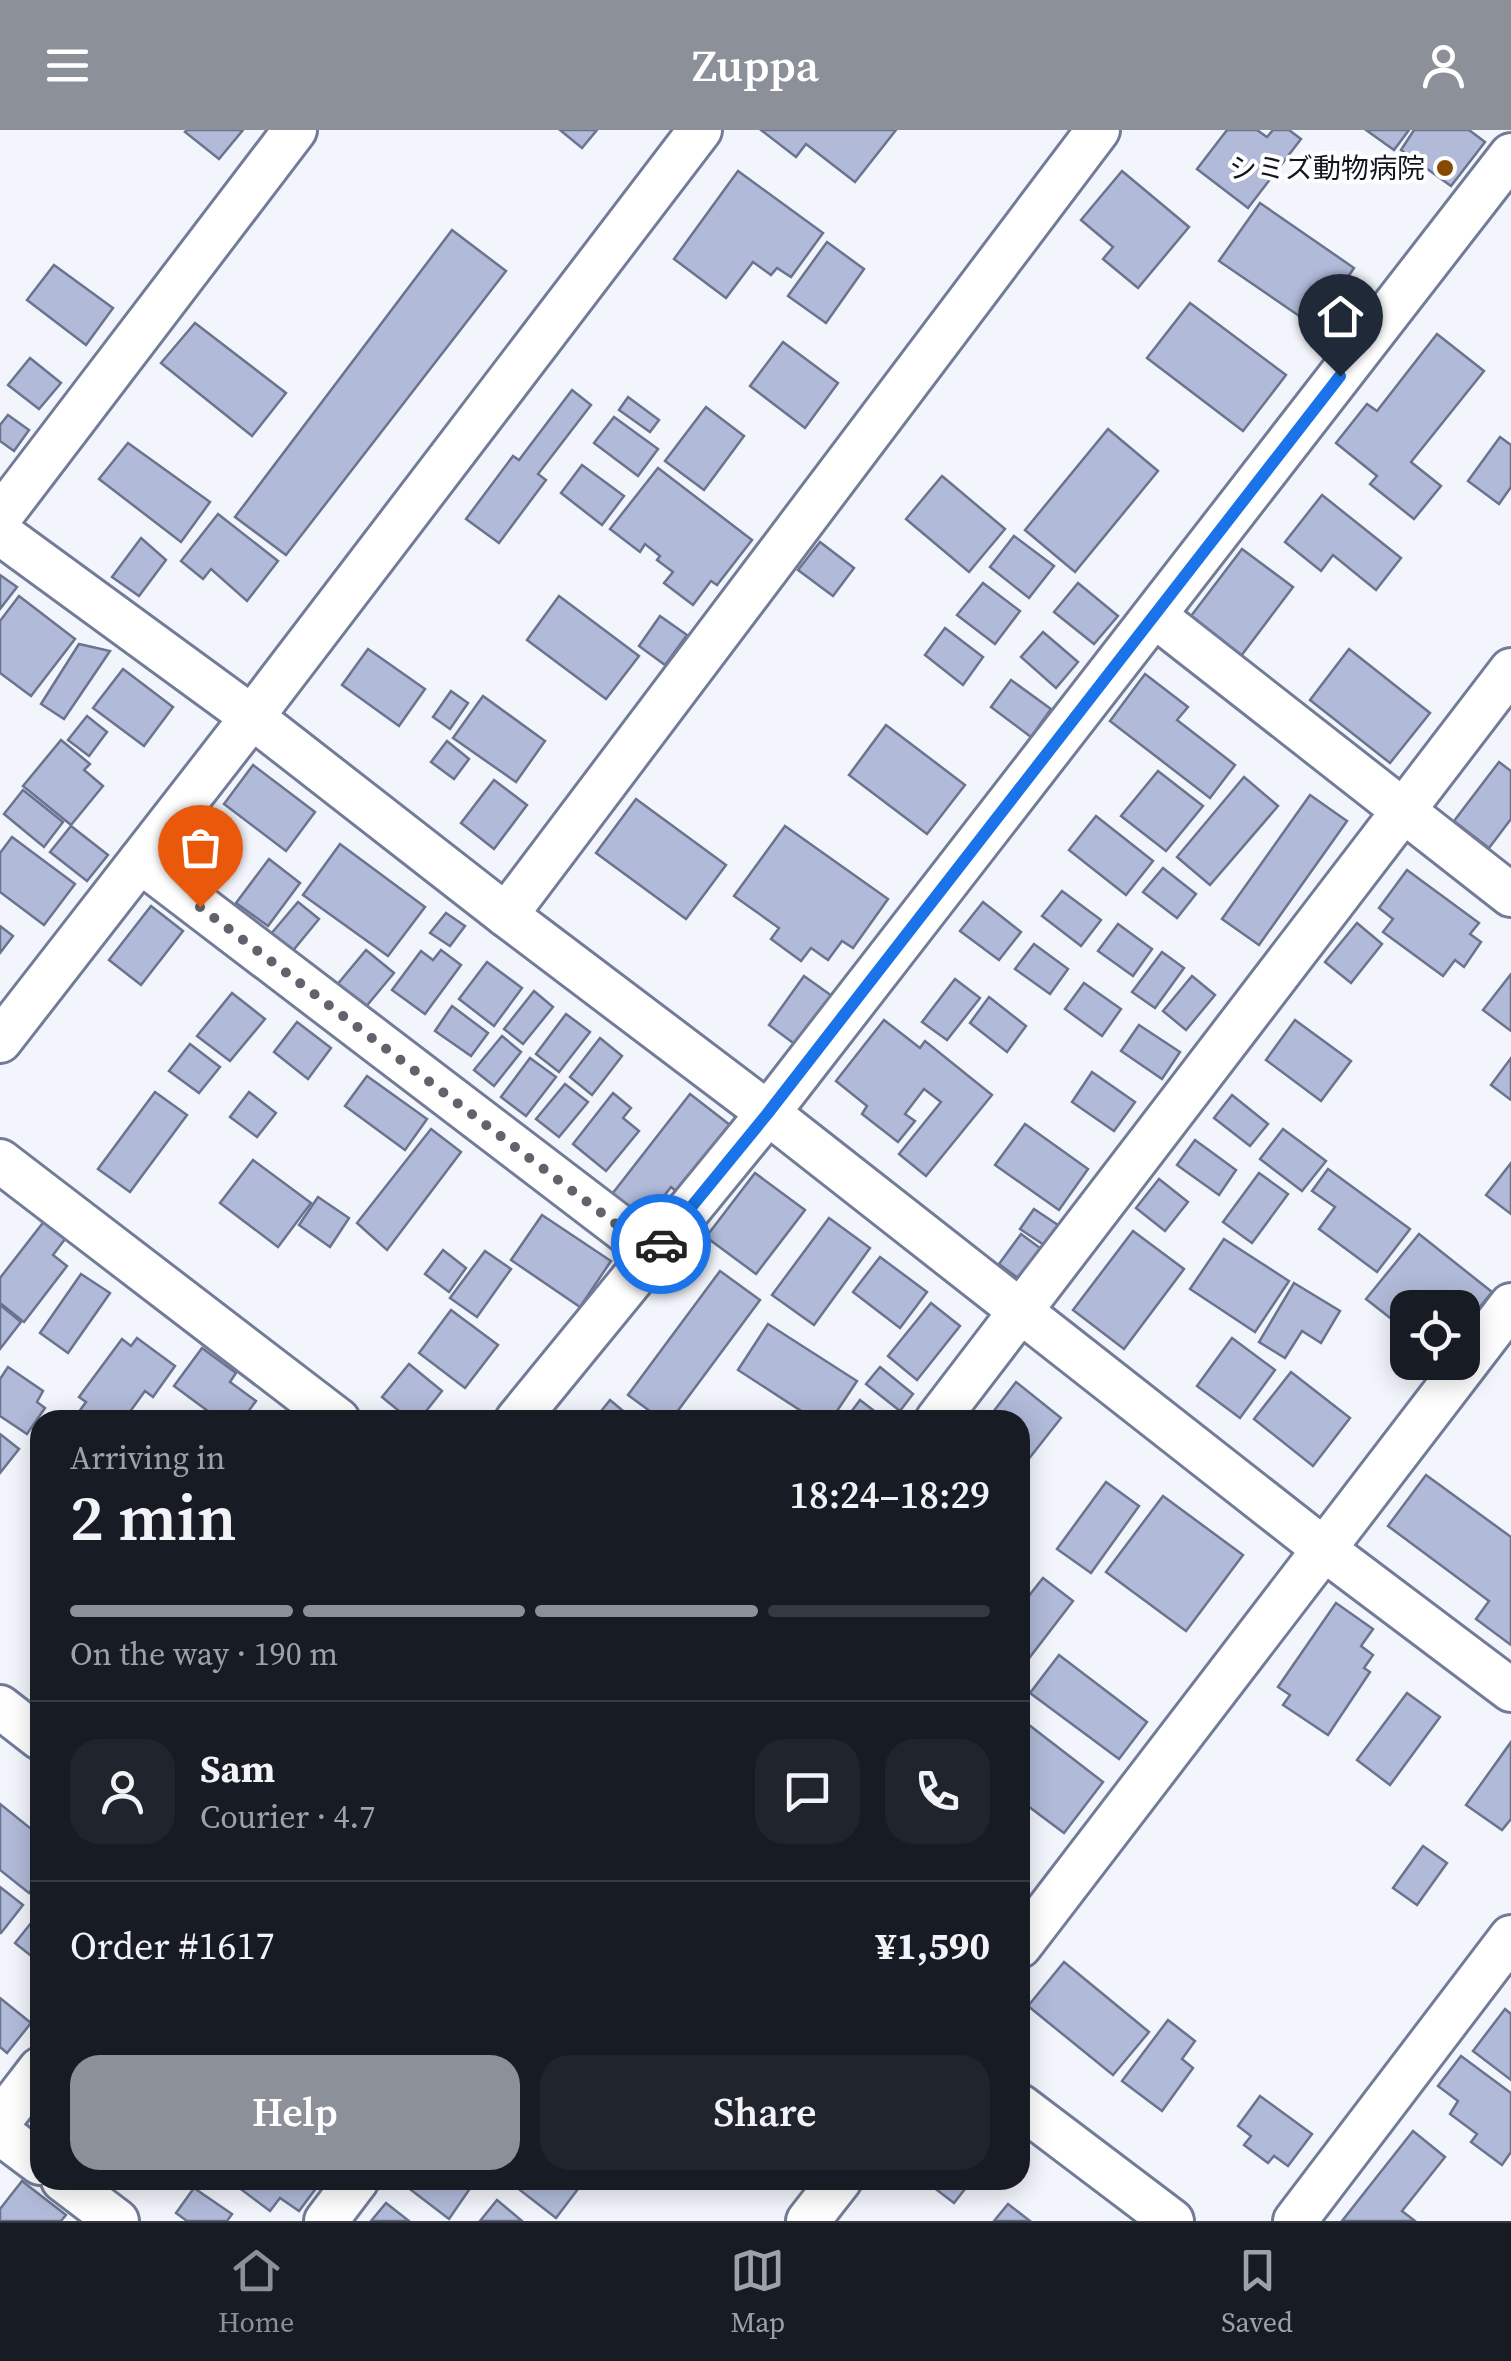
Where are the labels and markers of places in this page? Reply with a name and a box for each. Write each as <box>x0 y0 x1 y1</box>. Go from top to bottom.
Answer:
place label: シミズ動物病院 <box>1229 149 1425 187</box>
marker: シミズ動物病院 <box>1434 157 1456 179</box>
pin <box>1298 274 1383 377</box>
pin <box>158 805 243 908</box>

